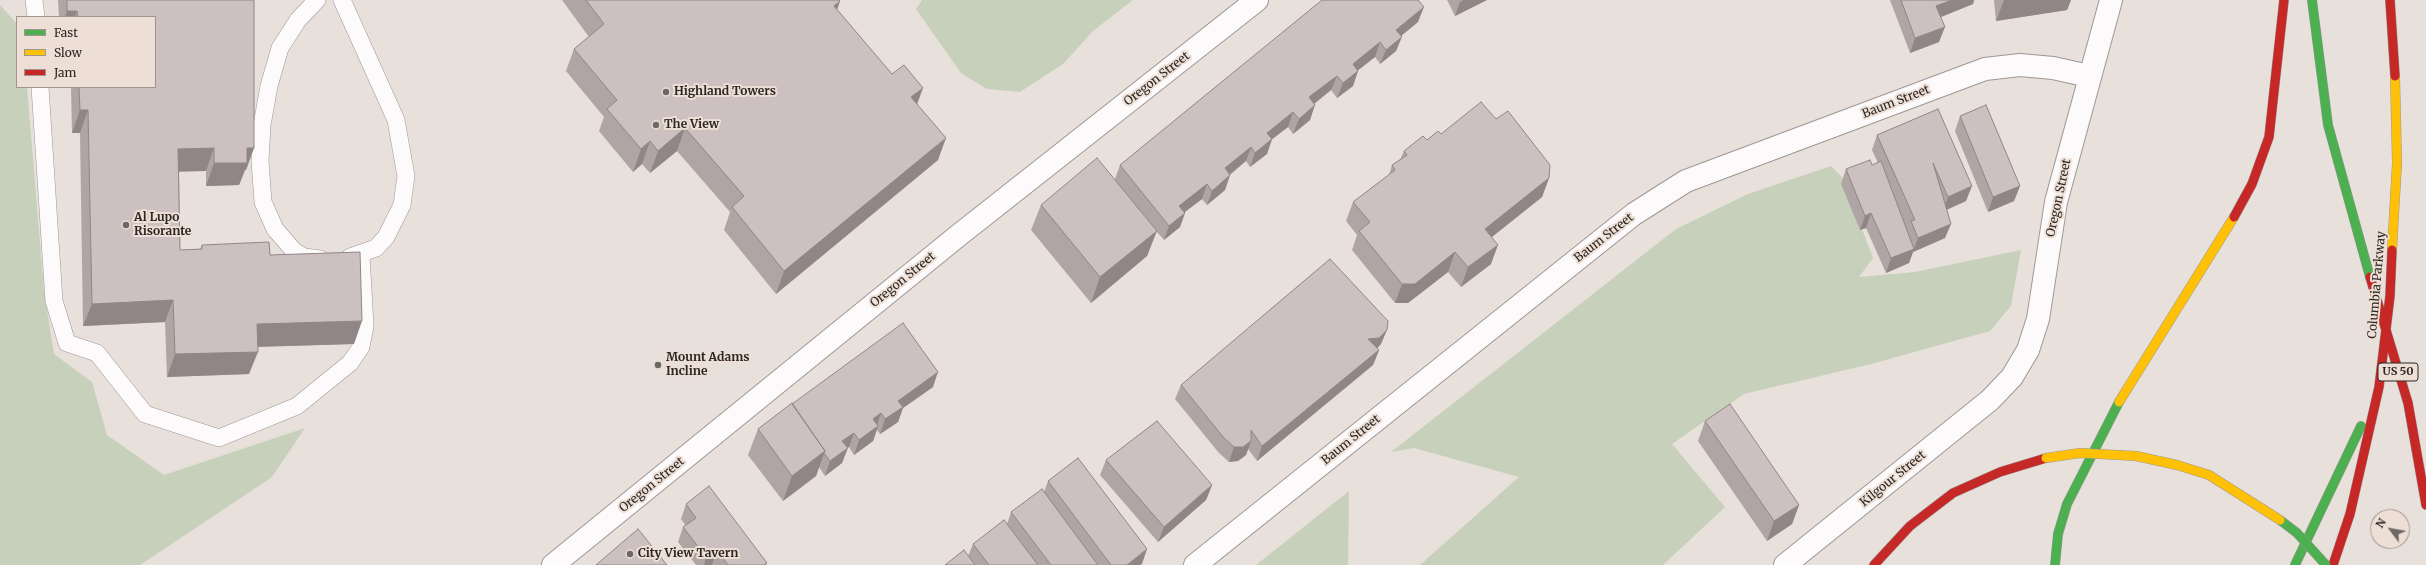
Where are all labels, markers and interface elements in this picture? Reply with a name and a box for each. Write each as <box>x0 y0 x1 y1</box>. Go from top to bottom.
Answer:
legend <box>16 16 156 88</box>
text: Fast <box>54 25 78 40</box>
text: Slow <box>54 45 82 60</box>
street label: Oregon Street <box>1121 49 1193 109</box>
text: Jam <box>54 65 76 80</box>
street label: Baum Street <box>1860 83 1932 121</box>
place label: Highland Towers <box>674 85 776 99</box>
marker: Highland Towers <box>661 87 671 97</box>
place label: The View <box>664 118 719 132</box>
marker: The View <box>651 120 661 130</box>
street label: Oregon Street <box>2044 158 2074 238</box>
street label: Baum Street <box>1572 210 1636 266</box>
place label: Al Lupo Risorante <box>134 211 191 239</box>
marker: Al Lupo Risorante <box>121 220 131 230</box>
street label: Columbia Parkway <box>2365 231 2389 339</box>
street label: Oregon Street <box>868 249 938 311</box>
place label: Mount Adams Incline <box>666 351 749 379</box>
marker: Mount Adams Incline <box>653 360 663 370</box>
road number: US 50 <box>2378 363 2418 381</box>
street label: Baum Street <box>1319 412 1383 468</box>
street label: Kilgour Street <box>1857 448 1929 510</box>
street label: Oregon Street <box>617 454 687 516</box>
north arrow <box>2370 509 2410 549</box>
text: N <box>2372 516 2389 531</box>
place label: City View Tavern <box>638 547 738 561</box>
marker: City View Tavern <box>625 549 635 559</box>

